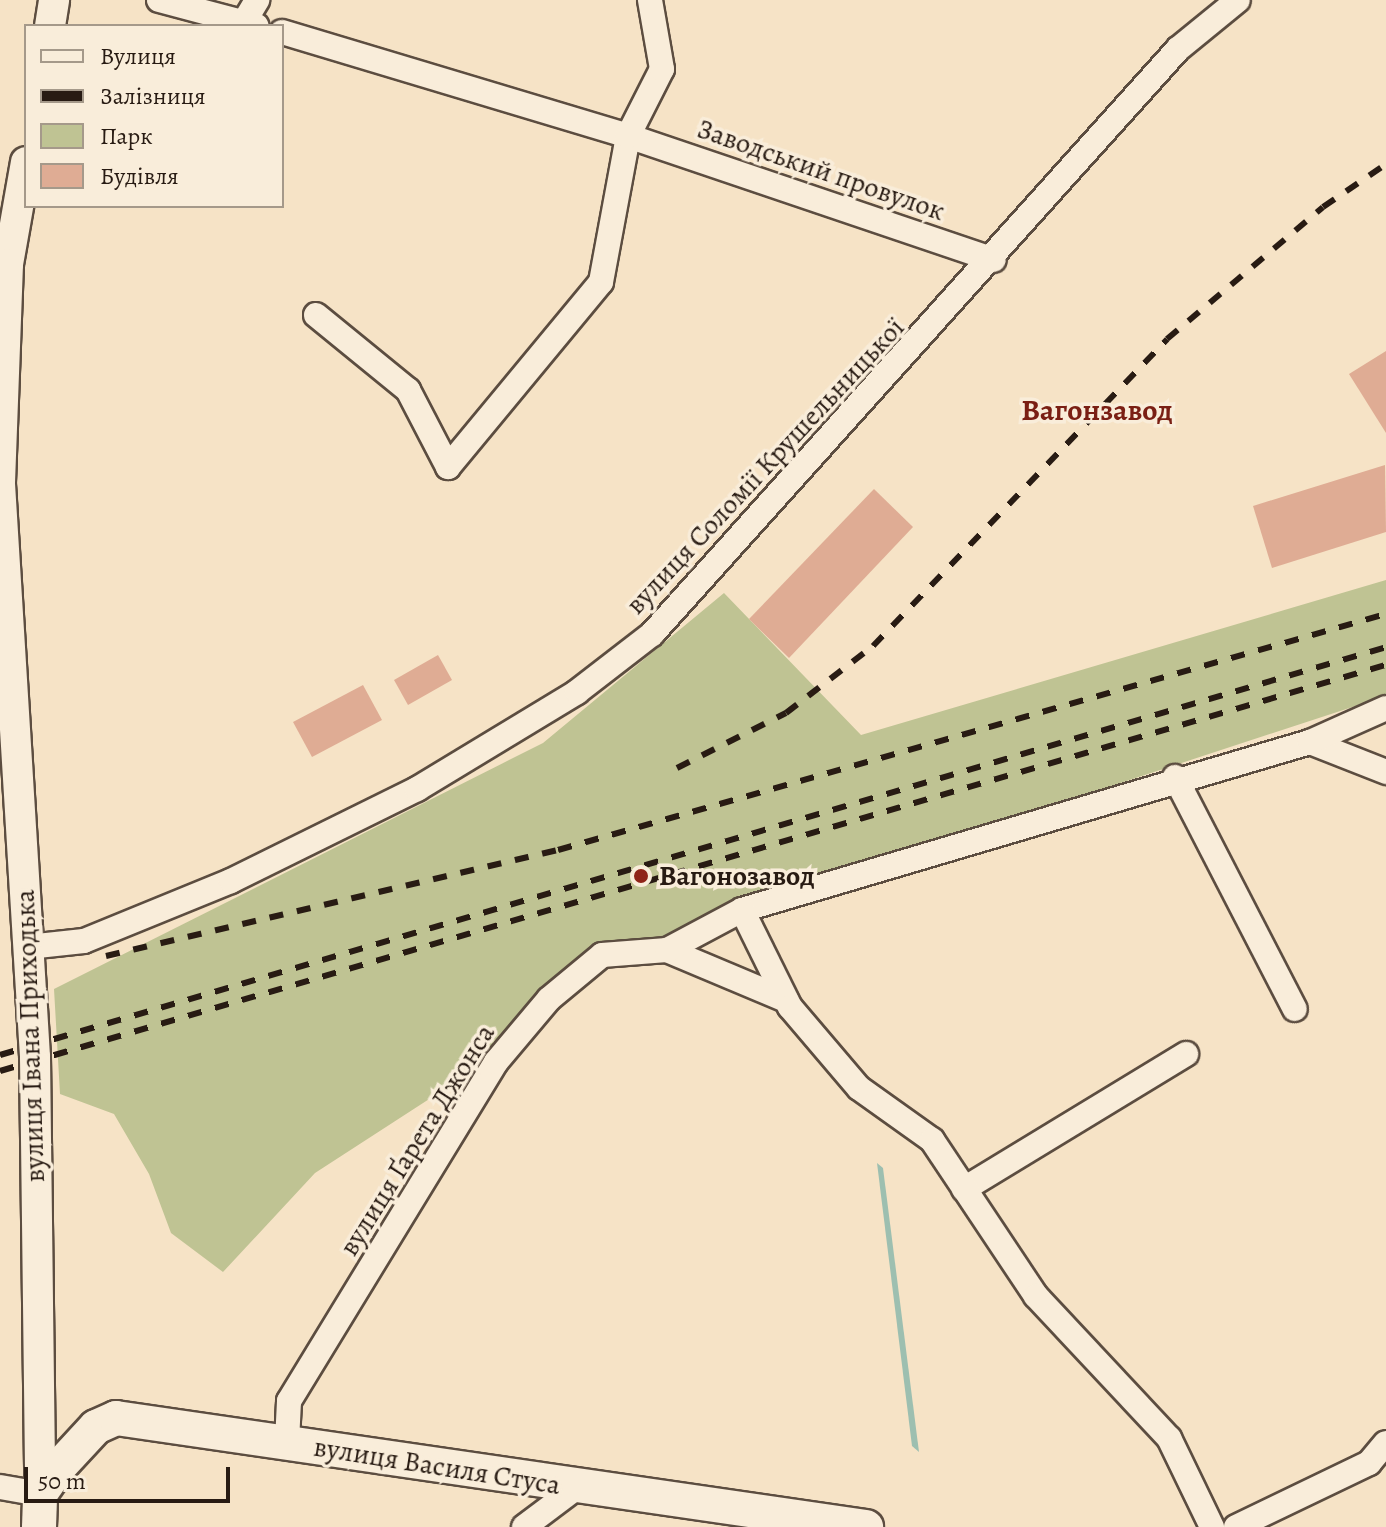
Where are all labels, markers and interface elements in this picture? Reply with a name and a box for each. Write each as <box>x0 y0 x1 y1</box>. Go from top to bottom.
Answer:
legend <box>24 24 284 208</box>
text: Вулиця <box>100 40 176 72</box>
text: Залізниця <box>100 80 206 112</box>
street label: Заводський провулок <box>693 112 949 228</box>
text: Парк <box>100 120 153 152</box>
text: Будівля <box>100 160 179 192</box>
street label: вулиця Соломії Крушельницької <box>619 311 911 621</box>
district label: Вагонзавод <box>1021 392 1173 428</box>
place label: Вагонозавод <box>659 859 815 893</box>
marker: Вагонозавод <box>630 865 652 887</box>
street label: вулиця Івана Приходька <box>8 889 52 1183</box>
street label: вулиця Ґарета Джонса <box>332 1018 502 1262</box>
street label: вулиця Василя Стуса <box>311 1430 563 1502</box>
scale bar <box>28 1451 234 1501</box>
text: 50 m <box>38 1465 86 1497</box>

